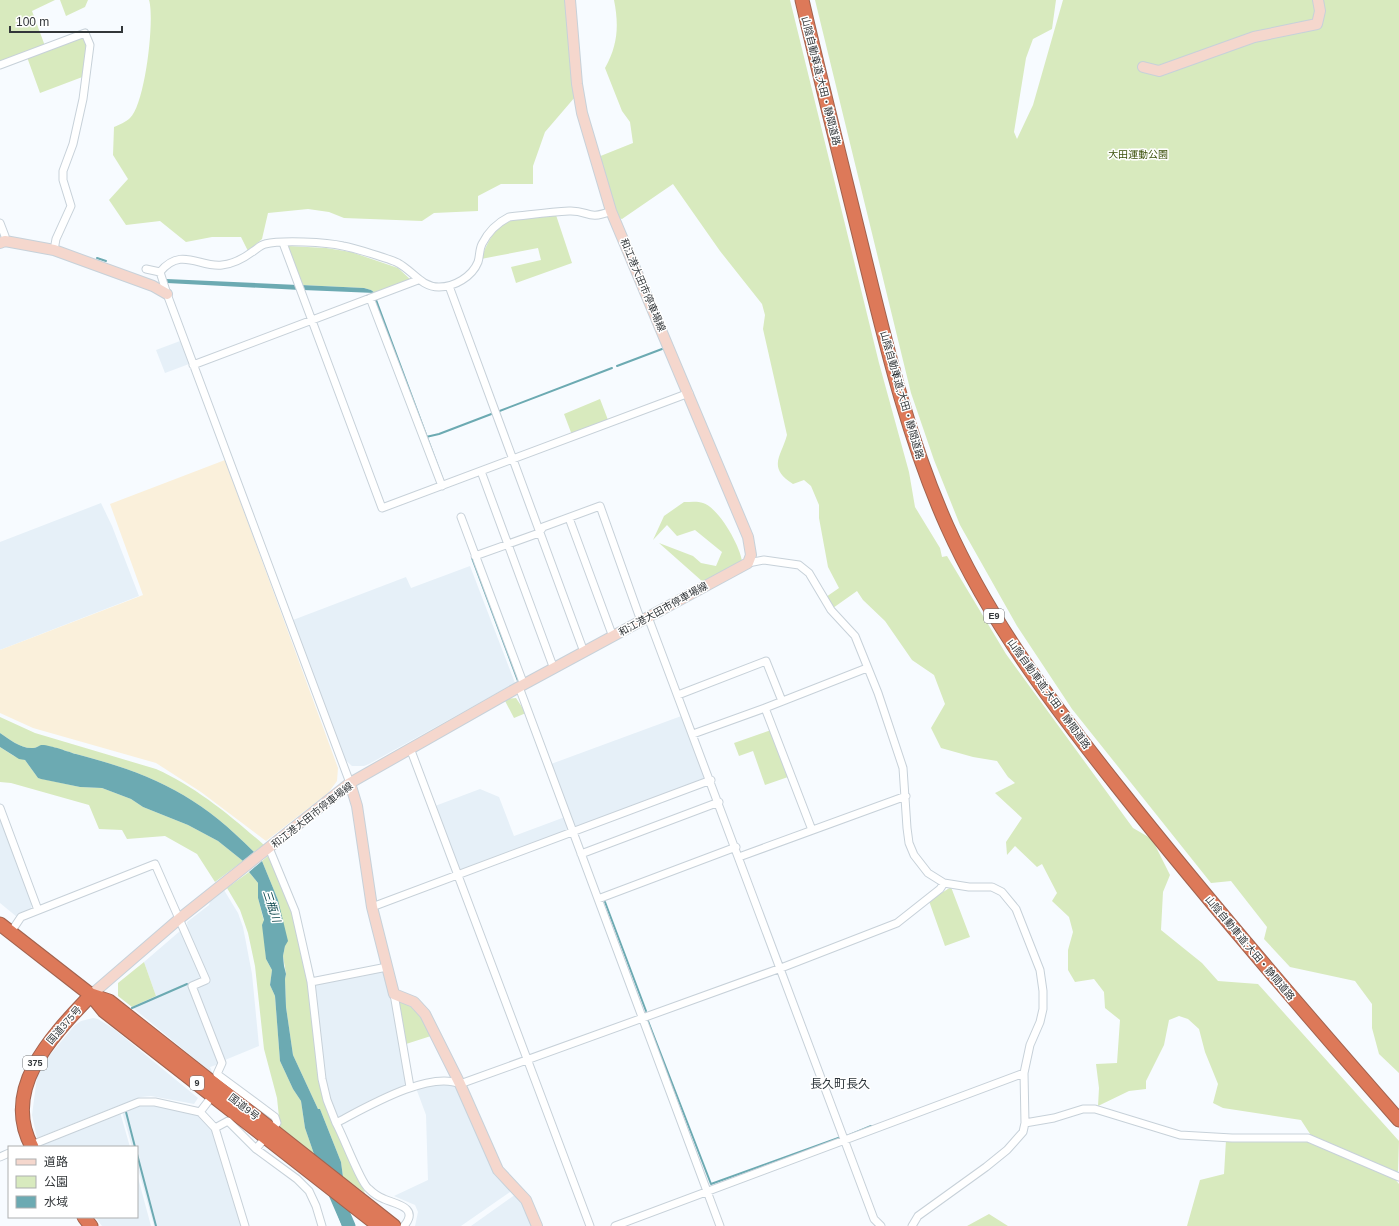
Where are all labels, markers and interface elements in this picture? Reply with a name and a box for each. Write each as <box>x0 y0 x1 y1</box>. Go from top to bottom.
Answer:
scale bar <box>10 8 122 34</box>
text: 100 m <box>16 15 49 29</box>
street label: 山陰自動車道;大田・静間道路 <box>800 15 842 147</box>
park label: 大田運動公園 <box>1108 149 1168 160</box>
street label: 和江港大田市停車場線 <box>618 237 668 333</box>
street label: 山陰自動車道;大田・静間道路 <box>878 330 926 460</box>
street label: 和江港大田市停車場線 <box>617 580 709 638</box>
road number: E9 <box>984 609 1004 623</box>
street label: 山陰自動車道;大田・静間道路 <box>1006 637 1092 751</box>
street label: 和江港大田市停車場線 <box>269 780 355 850</box>
water label: 三瓶川 <box>261 888 283 924</box>
street label: 山陰自動車道;大田・静間道路 <box>1203 894 1297 1002</box>
street label: 国道375号 <box>45 1004 83 1046</box>
road number: 375 <box>23 1056 47 1070</box>
road number: 9 <box>190 1076 204 1090</box>
district label: 長久町長久 <box>810 1077 870 1091</box>
street label: 国道9号 <box>227 1092 261 1122</box>
legend <box>8 1146 138 1218</box>
text: 道路 <box>44 1155 68 1169</box>
text: 公園 <box>44 1175 68 1189</box>
text: 水域 <box>44 1195 68 1209</box>

